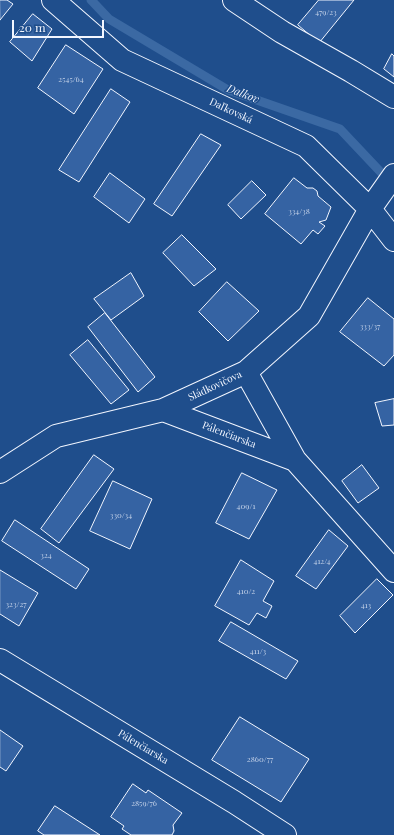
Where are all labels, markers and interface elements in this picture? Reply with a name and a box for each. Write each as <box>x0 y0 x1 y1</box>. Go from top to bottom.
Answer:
house number: 479/23 <box>315 7 337 17</box>
scale bar <box>14 12 106 38</box>
text: 20 m <box>19 19 46 35</box>
house number: 2545/64 <box>58 74 84 84</box>
water label: Dalkov <box>225 82 261 106</box>
street label: Daľkovská <box>208 96 254 126</box>
house number: 334/38 <box>288 206 310 216</box>
house number: 333/37 <box>360 321 380 331</box>
street label: Sládkovičova <box>186 368 244 404</box>
street label: Pálenčiarska <box>200 419 258 451</box>
house number: 409/1 <box>237 501 255 511</box>
house number: 330/34 <box>110 510 132 520</box>
house number: 324 <box>40 550 52 560</box>
house number: 412/4 <box>313 556 331 566</box>
house number: 410/2 <box>237 586 255 596</box>
house number: 323/27 <box>6 599 26 609</box>
house number: 413 <box>361 600 371 610</box>
house number: 411/3 <box>250 646 266 656</box>
street label: Pálenčiarska <box>116 727 170 767</box>
house number: 2860/77 <box>247 754 273 764</box>
house number: 2859/76 <box>131 798 157 808</box>

